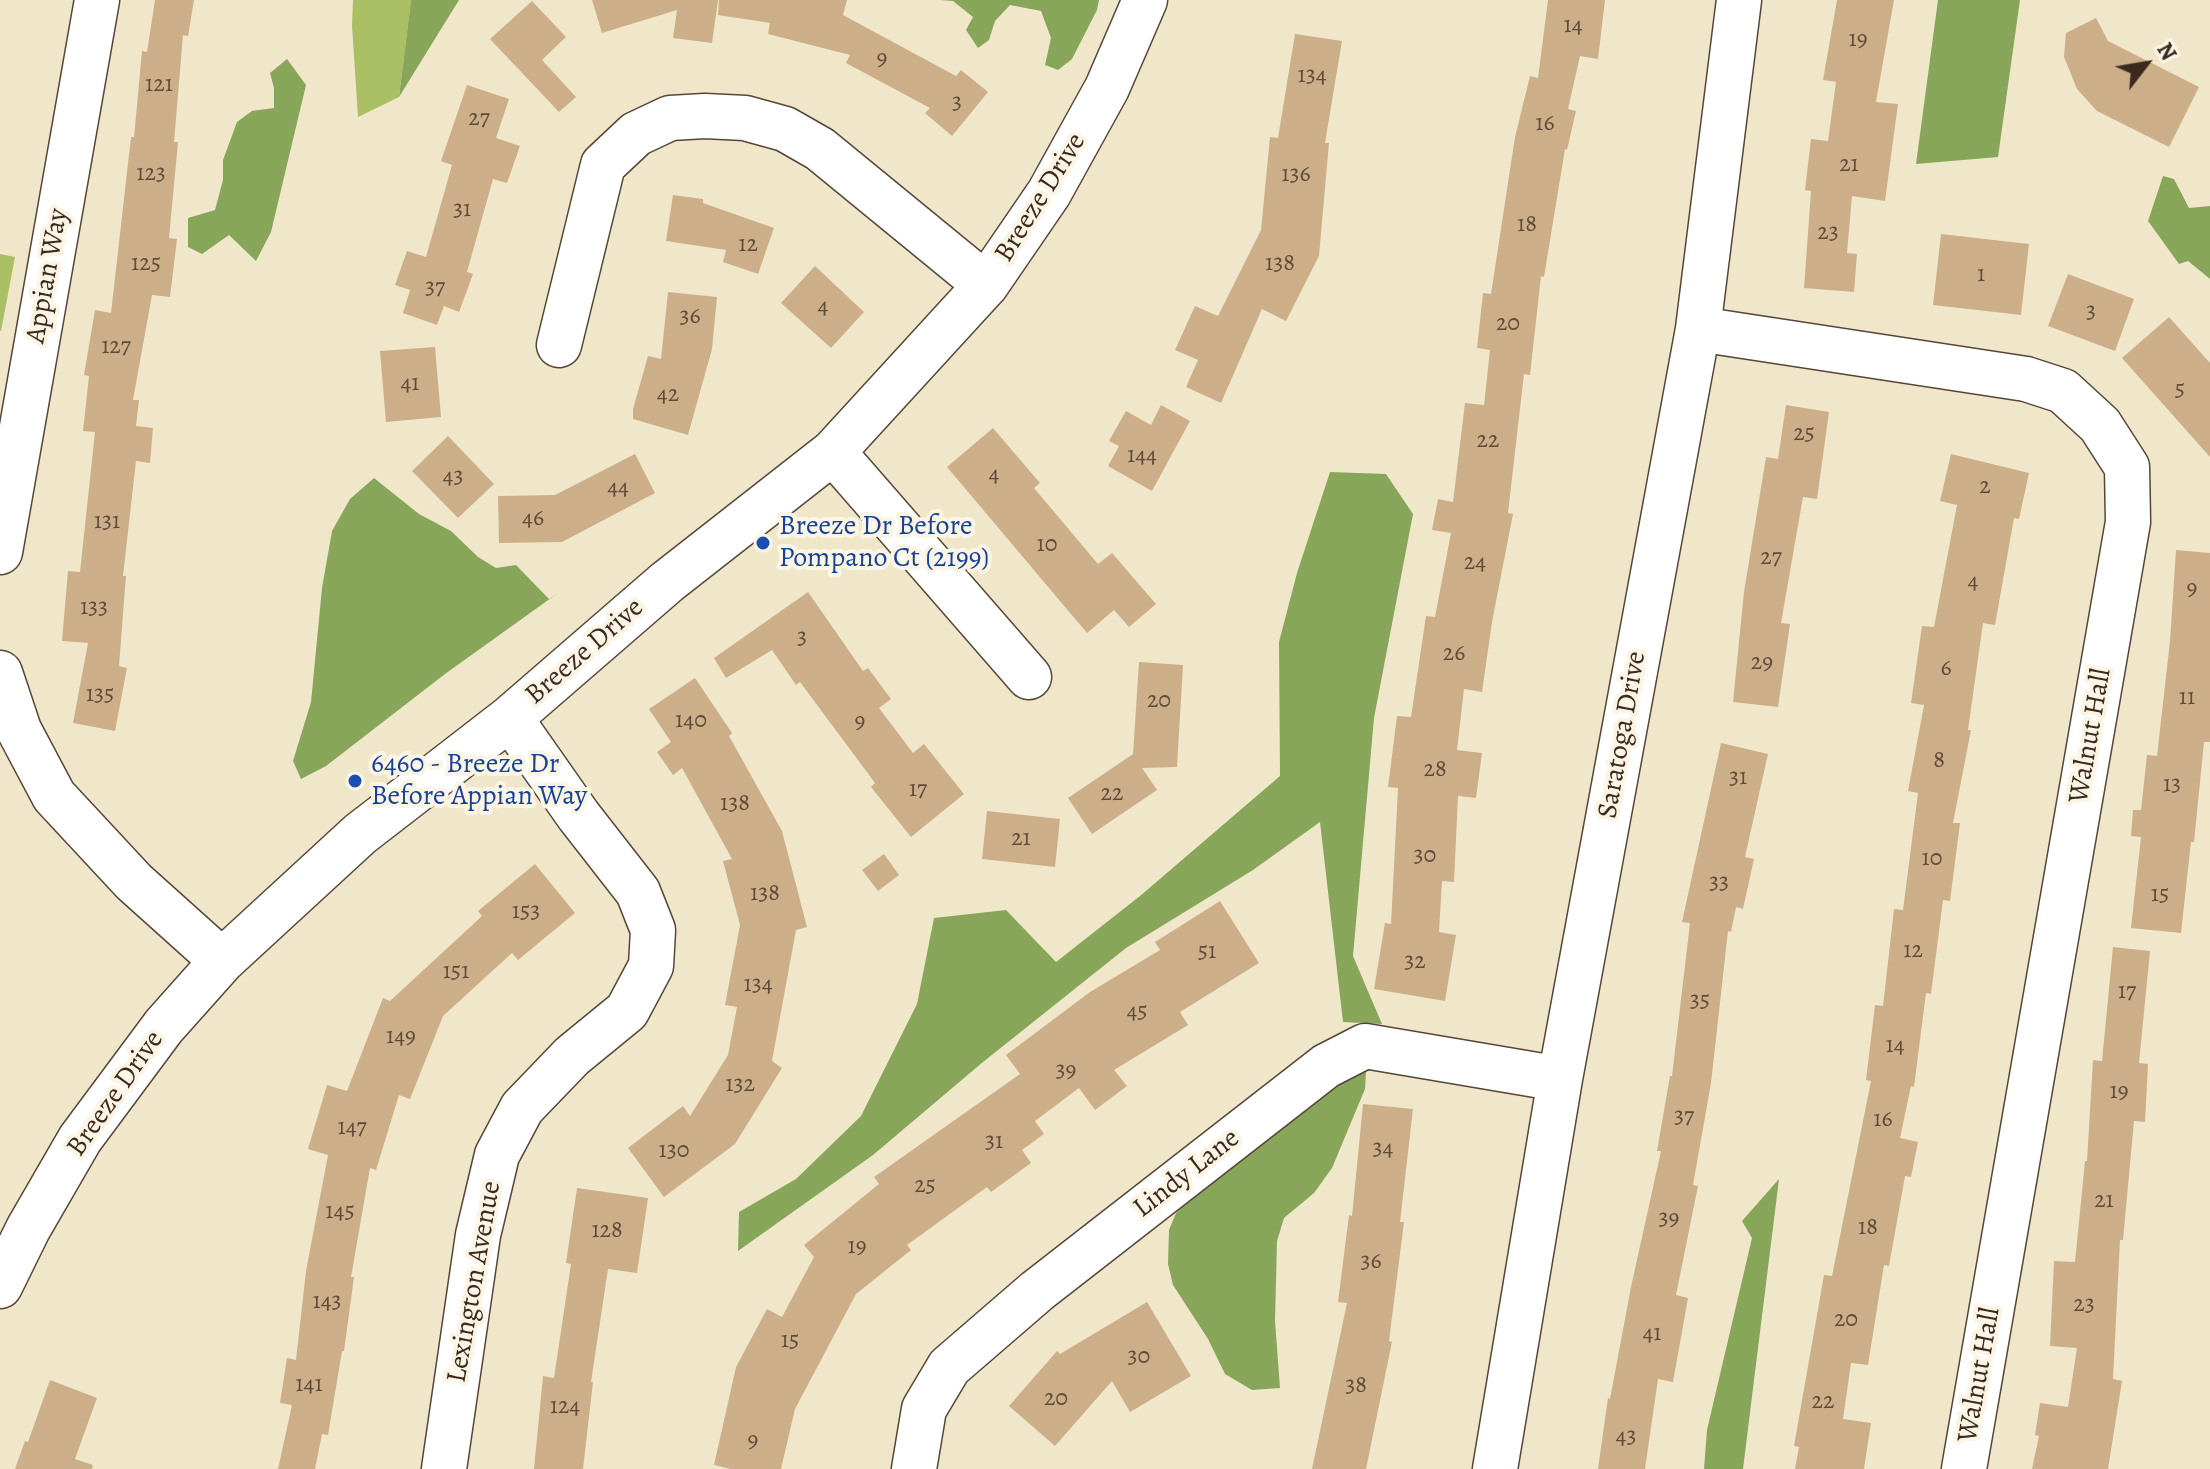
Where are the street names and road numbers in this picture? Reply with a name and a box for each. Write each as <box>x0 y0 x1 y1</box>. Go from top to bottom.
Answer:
street label: Breeze Drive <box>988 127 1094 269</box>
street label: Appian Way <box>20 206 76 346</box>
street label: Breeze Drive <box>519 591 651 713</box>
street label: Saratoga Drive <box>1592 649 1654 821</box>
street label: Walnut Hall <box>2063 666 2119 806</box>
street label: Breeze Drive <box>60 1025 172 1163</box>
street label: Lindy Lane <box>1127 1122 1247 1226</box>
street label: Lexington Avenue <box>441 1179 509 1385</box>
street label: Walnut Hall <box>1952 1305 2008 1445</box>

